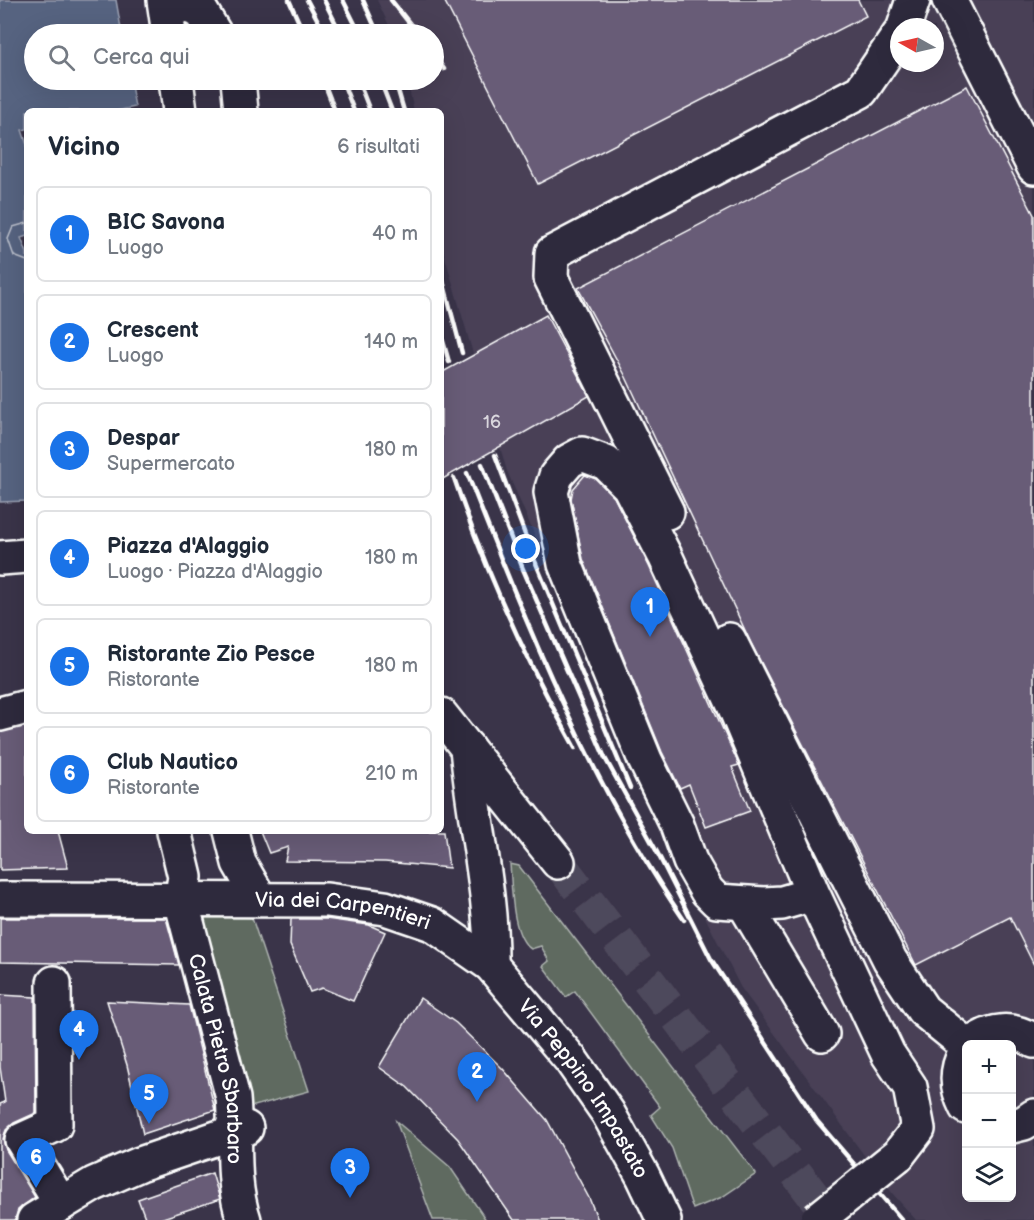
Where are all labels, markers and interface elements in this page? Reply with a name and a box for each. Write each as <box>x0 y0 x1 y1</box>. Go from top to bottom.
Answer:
north arrow <box>890 18 944 72</box>
search box <box>24 24 444 90</box>
icon: search <box>45 41 78 74</box>
text: Cerca qui <box>93 44 190 71</box>
text: Vicino <box>48 132 120 163</box>
text: 6 risultati <box>337 135 420 159</box>
text: BIC Savona <box>107 209 225 236</box>
text: 1 <box>65 222 74 246</box>
text: 40 m <box>372 222 418 246</box>
text: Luogo <box>107 236 164 260</box>
text: Crescent <box>107 317 199 344</box>
text: 2 <box>64 330 75 354</box>
text: 140 m <box>364 330 418 354</box>
text: Luogo <box>107 344 164 368</box>
house number: 16 <box>483 412 501 433</box>
text: Despar <box>107 425 180 452</box>
text: 3 <box>64 438 75 462</box>
text: 180 m <box>365 438 418 462</box>
text: Supermercato <box>107 452 235 476</box>
text: Piazza d'Alaggio <box>107 533 269 560</box>
your location <box>511 534 540 563</box>
text: 4 <box>64 546 75 570</box>
text: 180 m <box>365 546 418 570</box>
text: Luogo · Piazza d'Alaggio <box>107 560 323 584</box>
pin: 1 <box>630 588 670 637</box>
text: Ristorante Zio Pesce <box>107 641 315 668</box>
text: 5 <box>64 654 75 678</box>
text: 180 m <box>365 654 418 678</box>
text: Ristorante <box>107 668 200 692</box>
text: Club Nautico <box>107 749 238 776</box>
text: 6 <box>63 762 76 786</box>
text: 210 m <box>365 762 418 786</box>
text: Ristorante <box>107 776 200 800</box>
street label: Via dei Carpentieri <box>255 887 434 935</box>
street label: Calata Pietro Sbarbaro <box>183 951 247 1164</box>
street label: Via Peppino Impastato <box>513 994 654 1183</box>
pin: 4 <box>60 1010 98 1060</box>
map controls <box>962 1040 1016 1202</box>
button: + <box>962 1040 1016 1094</box>
pin: 2 <box>458 1052 496 1102</box>
pin: 5 <box>130 1074 168 1124</box>
button: − <box>962 1094 1016 1148</box>
pin: 6 <box>16 1138 56 1188</box>
pin: 3 <box>330 1148 370 1198</box>
button: layers <box>962 1148 1016 1202</box>

